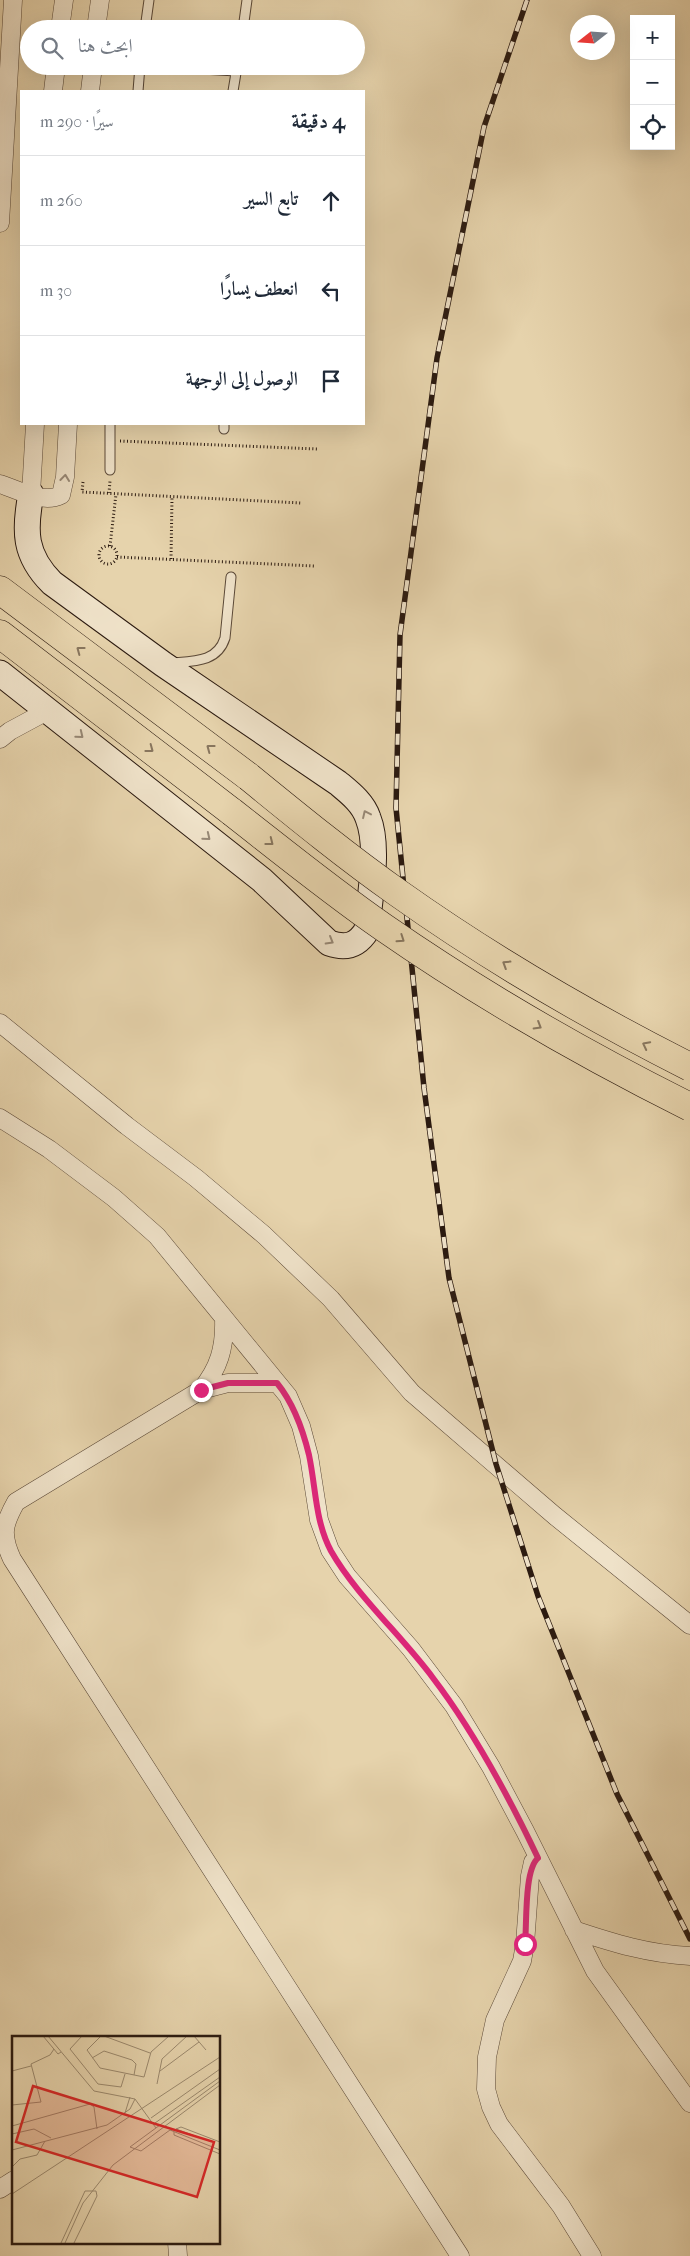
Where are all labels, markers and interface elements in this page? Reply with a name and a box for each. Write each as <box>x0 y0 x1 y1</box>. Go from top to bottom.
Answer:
north arrow <box>570 15 615 60</box>
map controls <box>630 15 675 150</box>
button: + <box>630 15 675 60</box>
search box <box>20 20 365 75</box>
icon: search <box>38 34 66 62</box>
text: ابحث هنا <box>78 35 133 57</box>
button: − <box>630 60 675 105</box>
button: locate <box>630 105 675 150</box>
text: 4 دقيقة <box>291 109 345 133</box>
text: سيرًا · 290 m <box>40 112 114 131</box>
icon: ahead <box>317 187 345 215</box>
text: تابع السير <box>244 188 298 210</box>
text: 260 m <box>40 191 82 210</box>
icon: left <box>317 277 345 305</box>
text: انعطف يسارًا <box>220 278 298 300</box>
text: 30 m <box>40 281 72 300</box>
icon: arrive <box>317 367 345 395</box>
text: الوصول إلى الوجهة <box>186 368 298 390</box>
one-way arrow <box>59 474 70 482</box>
one-way arrow <box>77 648 86 656</box>
one-way arrow <box>74 730 83 738</box>
one-way arrow <box>144 743 154 752</box>
one-way arrow <box>206 745 216 754</box>
one-way arrow <box>361 810 372 819</box>
one-way arrow <box>201 831 210 839</box>
one-way arrow <box>264 837 273 845</box>
one-way arrow <box>395 933 405 942</box>
one-way arrow <box>325 935 334 945</box>
one-way arrow <box>502 961 511 971</box>
one-way arrow <box>533 1019 542 1029</box>
one-way arrow <box>643 1041 652 1051</box>
route end <box>190 1379 213 1402</box>
route start <box>514 1933 537 1956</box>
inset map <box>12 2036 220 2244</box>

